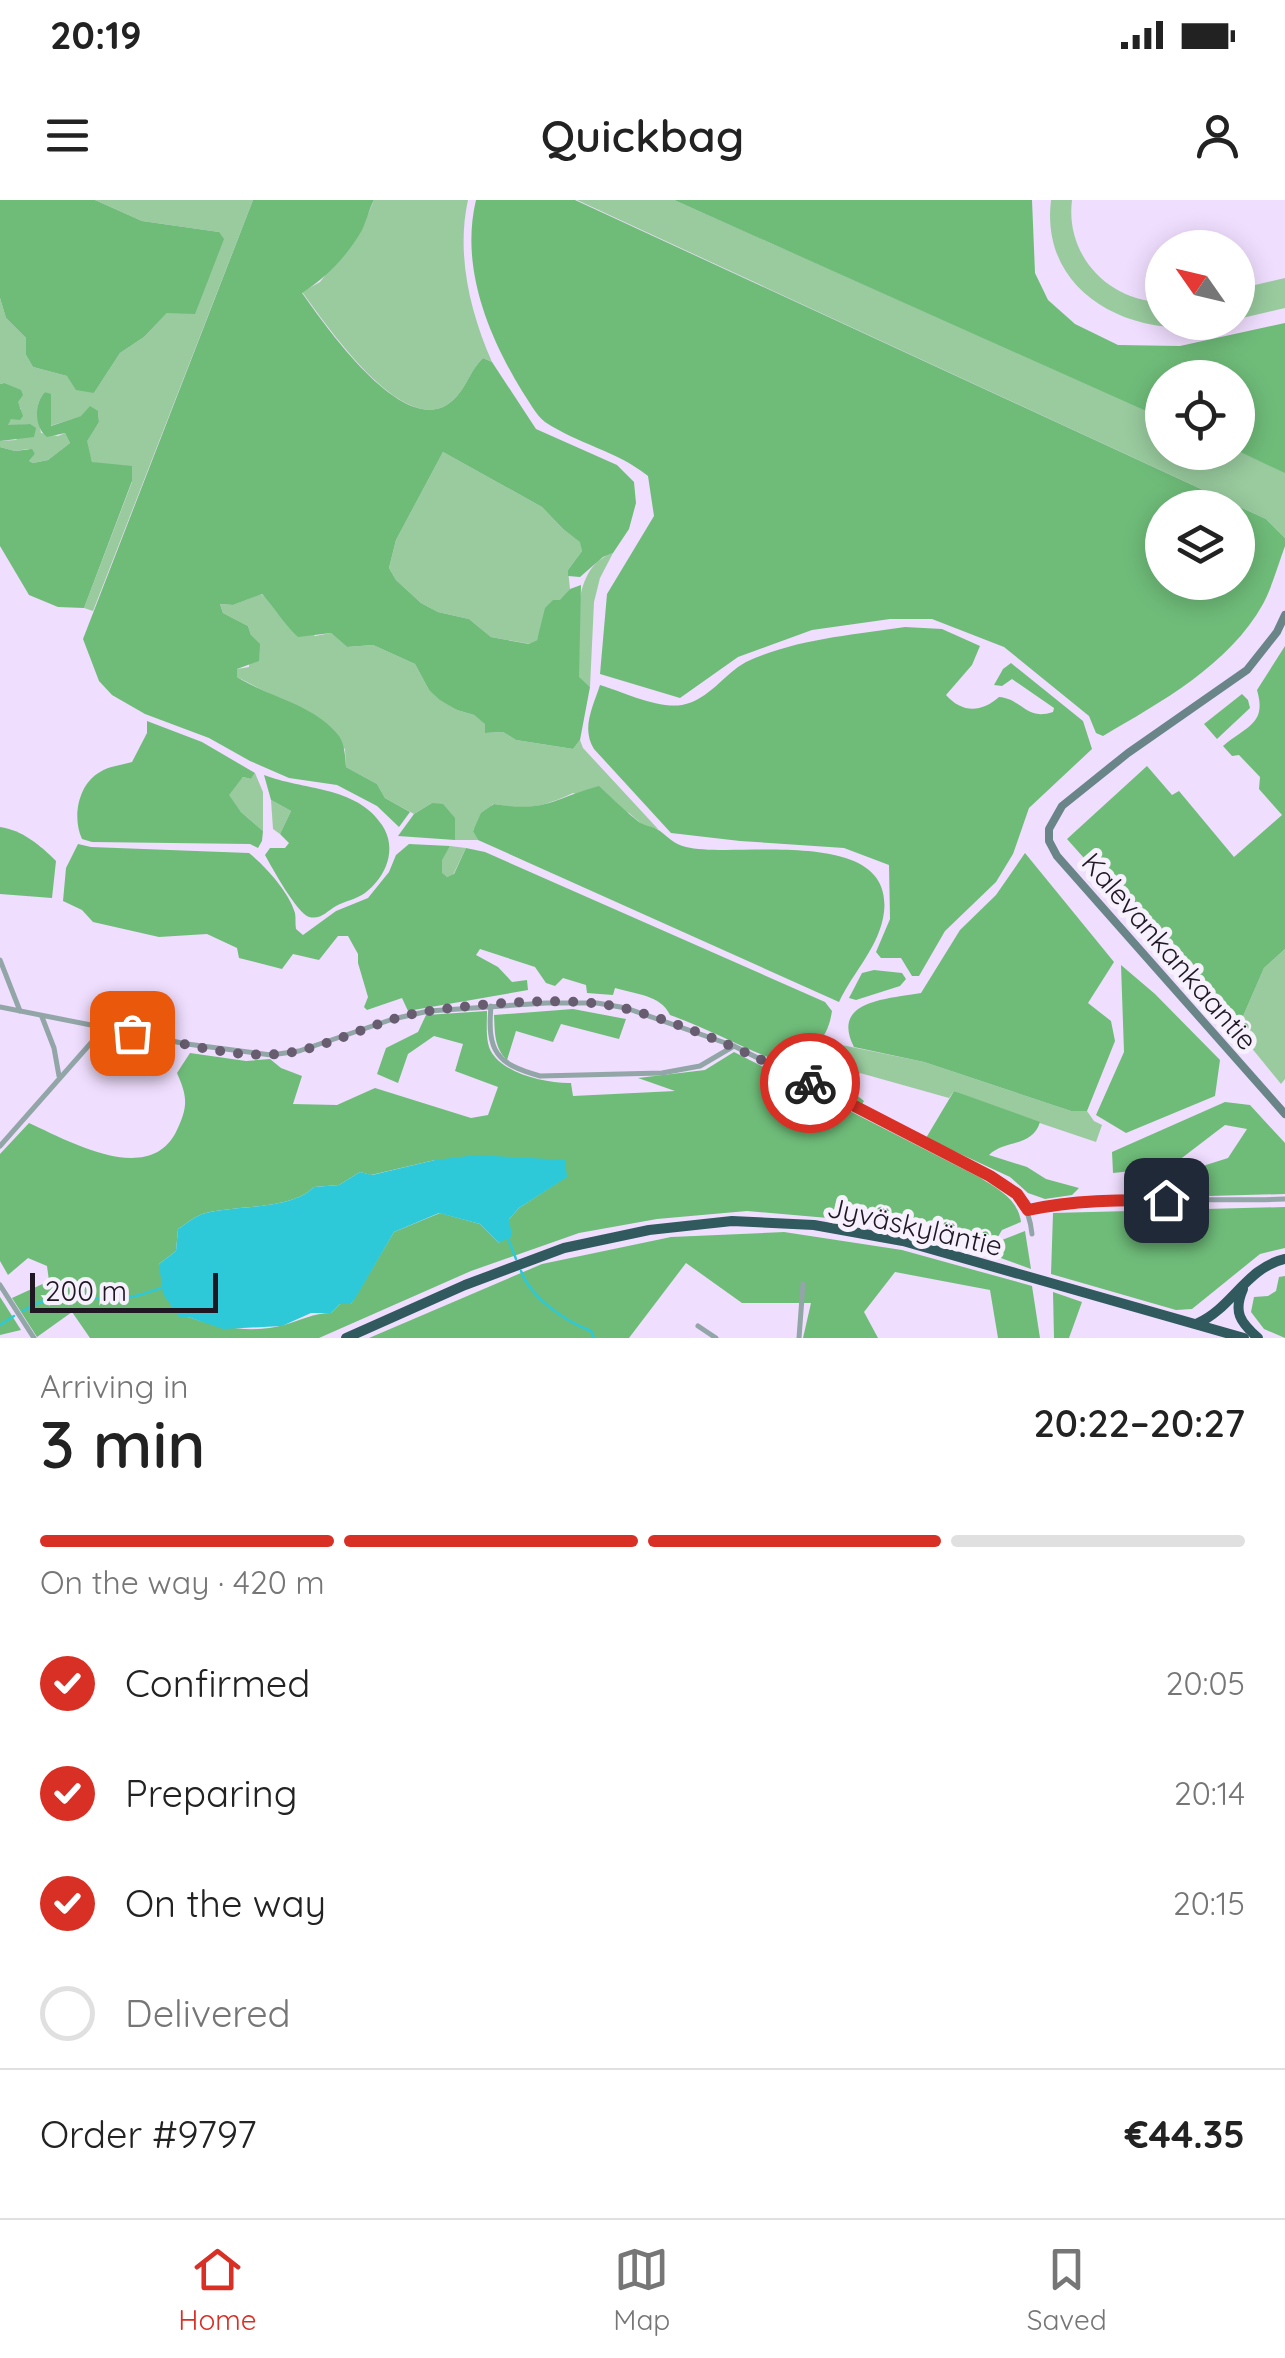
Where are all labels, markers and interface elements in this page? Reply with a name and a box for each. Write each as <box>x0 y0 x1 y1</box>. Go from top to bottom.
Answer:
text: 20:19 <box>50 11 142 59</box>
text: Quickbag <box>541 107 744 163</box>
icon: menu <box>40 108 95 163</box>
icon: person <box>1190 108 1245 163</box>
north arrow <box>1145 230 1255 340</box>
map controls <box>1145 230 1255 600</box>
button: locate <box>1145 360 1255 470</box>
button: layers <box>1145 490 1255 600</box>
street label: Kalevankankaantie <box>1075 845 1265 1057</box>
pin <box>90 991 175 1076</box>
icon: bag <box>105 1006 160 1061</box>
courier <box>760 1033 860 1133</box>
icon: bike <box>783 1056 838 1111</box>
pin <box>1124 1158 1209 1243</box>
icon: home <box>1139 1173 1194 1228</box>
street label: Jyväskyläntie <box>824 1189 1006 1263</box>
scale bar <box>30 1268 218 1312</box>
text: 200 m <box>45 1273 127 1308</box>
text: Arriving in <box>40 1366 189 1406</box>
text: 20:22–20:27 <box>1033 1399 1245 1447</box>
text: 3 min <box>40 1403 206 1484</box>
text: On the way · 420 m <box>40 1562 325 1602</box>
icon: check <box>40 1656 95 1711</box>
text: Confirmed <box>125 1659 310 1707</box>
text: 20:05 <box>1166 1663 1245 1703</box>
icon: check <box>40 1766 95 1821</box>
text: Preparing <box>125 1769 297 1817</box>
text: 20:14 <box>1174 1773 1245 1813</box>
icon: check <box>40 1876 95 1931</box>
text: On the way <box>125 1879 326 1927</box>
text: 20:15 <box>1173 1883 1245 1923</box>
text: Delivered <box>125 1989 291 2037</box>
text: Order #9797 <box>40 2110 256 2158</box>
text: €44.35 <box>1125 2110 1245 2158</box>
tab: Home <box>178 2242 257 2337</box>
tab: Map <box>613 2242 670 2337</box>
tab: Saved <box>1027 2242 1107 2337</box>

